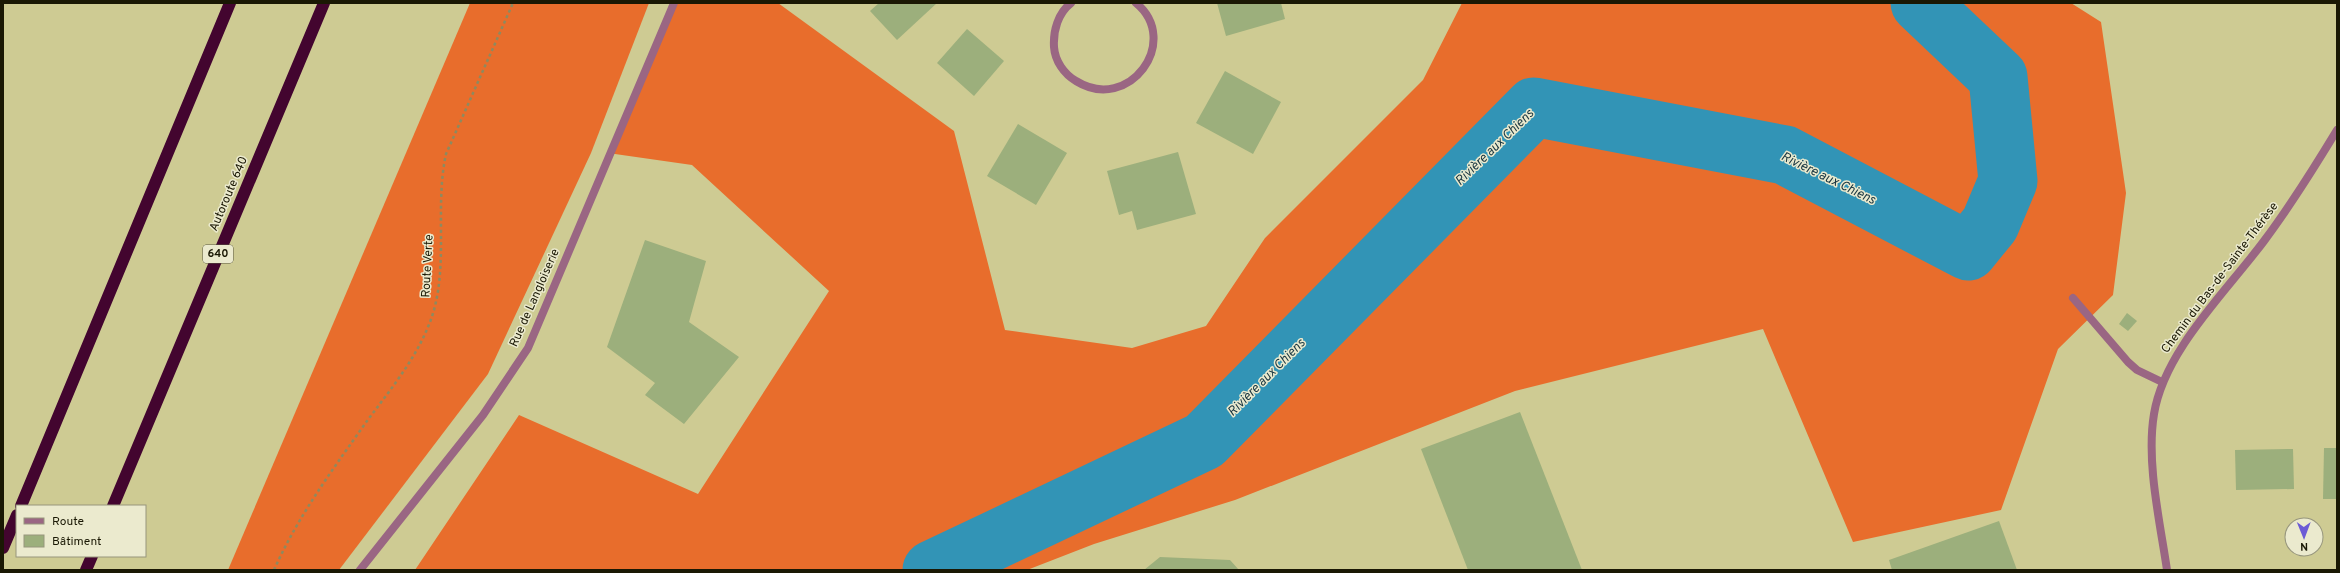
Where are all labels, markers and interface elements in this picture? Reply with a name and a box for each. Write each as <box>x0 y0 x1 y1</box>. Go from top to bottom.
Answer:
water label: Rivière aux Chiens <box>1452 106 1538 190</box>
water label: Rivière aux Chiens <box>1778 149 1878 209</box>
street label: Autoroute 640 <box>206 154 252 234</box>
street label: Chemin du Bas-de-Sainte-Thérèse <box>2158 199 2282 357</box>
street label: Route Verte <box>418 234 438 298</box>
road number: 640 <box>203 245 233 263</box>
street label: Rue de Langloiserie <box>506 246 564 350</box>
water label: Rivière aux Chiens <box>1225 336 1309 420</box>
legend <box>16 505 146 557</box>
text: Route <box>52 514 84 530</box>
north arrow <box>2284 517 2324 557</box>
text: Bâtiment <box>52 534 102 550</box>
text: N <box>2300 539 2308 553</box>

